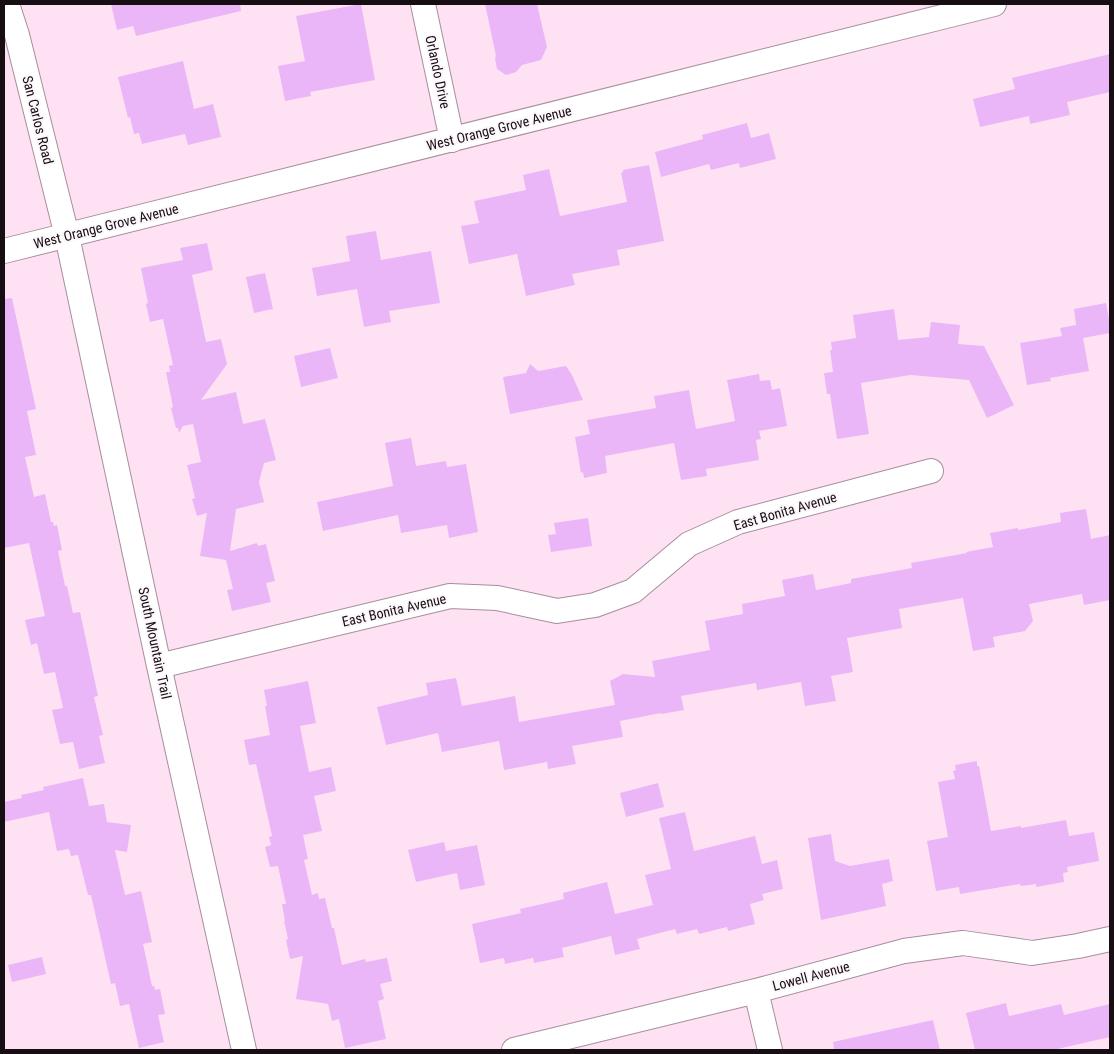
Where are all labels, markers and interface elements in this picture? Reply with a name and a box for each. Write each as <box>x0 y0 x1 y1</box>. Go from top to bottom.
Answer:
street label: Orlando Drive <box>422 34 454 111</box>
street label: San Carlos Road <box>19 74 57 166</box>
street label: West Orange Grove Avenue <box>425 102 573 154</box>
street label: West Orange Grove Avenue <box>32 200 180 252</box>
street label: East Bonita Avenue <box>732 489 839 533</box>
street label: South Mountain Trail <box>135 586 175 700</box>
street label: East Bonita Avenue <box>340 590 448 630</box>
street label: Lowell Avenue <box>771 958 852 994</box>

